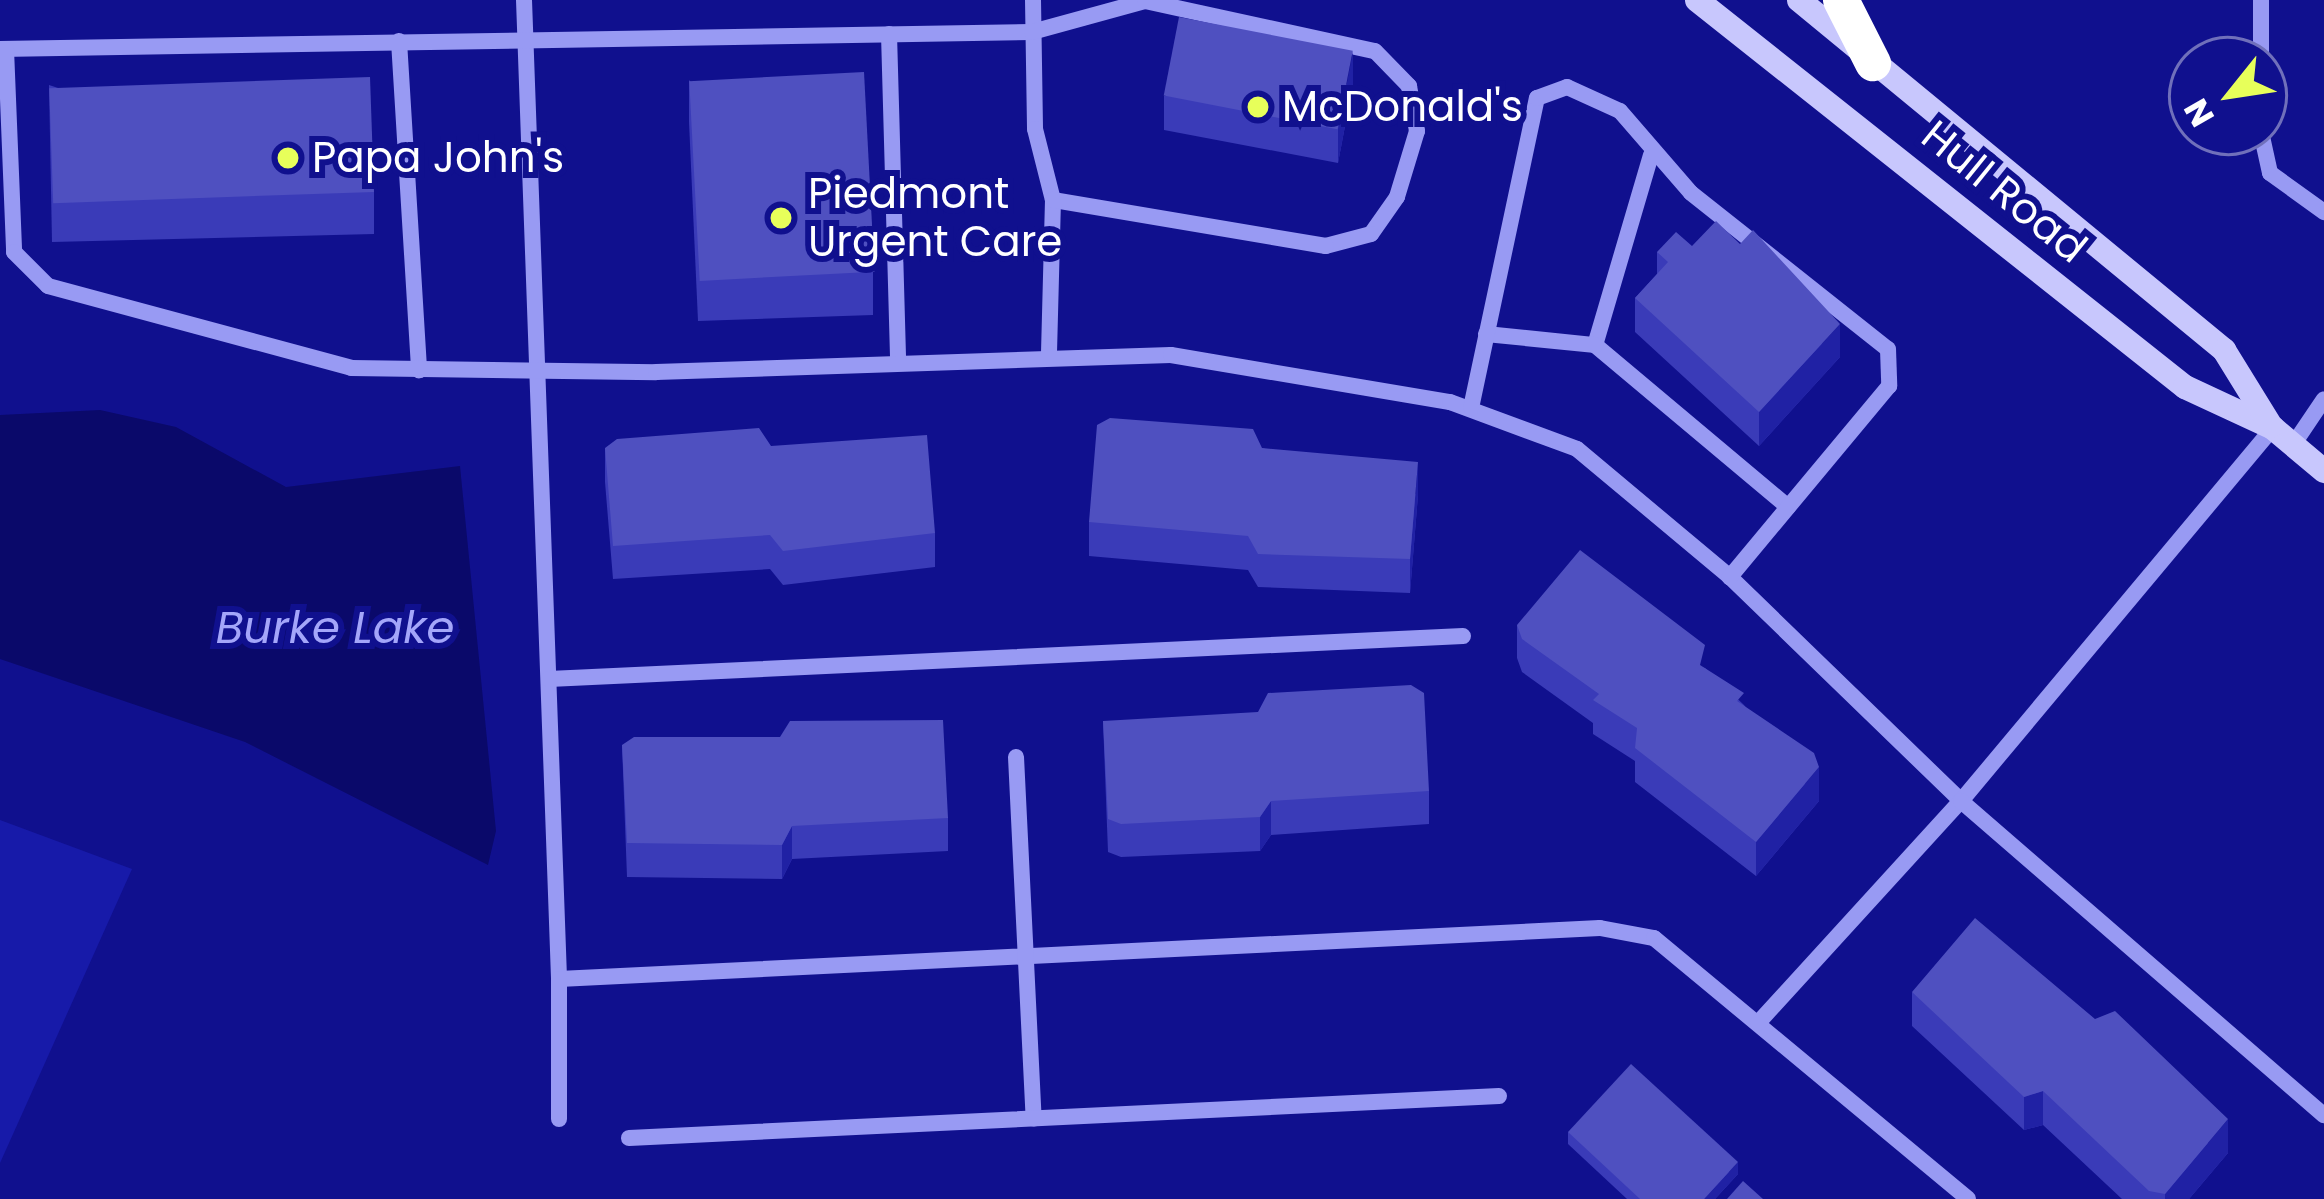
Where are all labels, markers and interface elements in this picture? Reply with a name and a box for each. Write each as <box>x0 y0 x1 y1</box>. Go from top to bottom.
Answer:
north arrow <box>2168 36 2288 156</box>
place label: McDonald's <box>1282 82 1523 132</box>
text: N <box>2172 90 2226 135</box>
marker: McDonald's <box>1245 94 1271 120</box>
street label: Hull Road <box>1912 110 2096 274</box>
place label: Papa John's <box>312 133 564 183</box>
marker: Papa John's <box>275 145 301 171</box>
place label: Piedmont Urgent Care <box>808 169 1062 268</box>
marker: Piedmont Urgent Care <box>765 202 797 234</box>
water label: Burke Lake <box>216 601 454 655</box>

